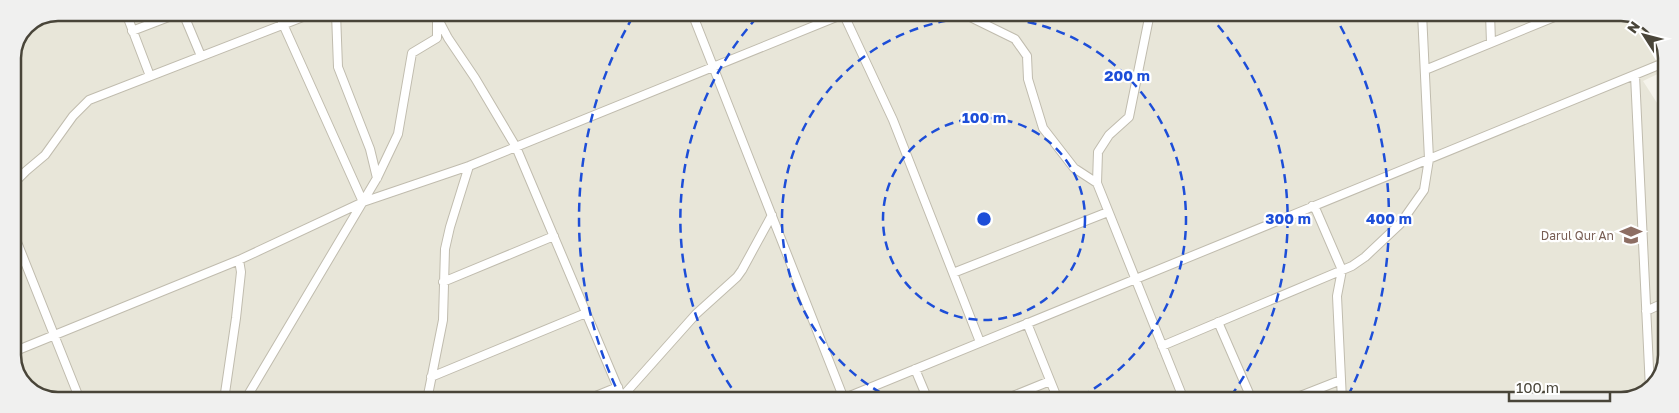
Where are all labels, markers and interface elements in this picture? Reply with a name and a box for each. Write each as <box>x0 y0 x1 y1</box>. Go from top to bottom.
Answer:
north arrow <box>1619 10 1669 60</box>
text: N <box>1623 18 1643 36</box>
text: 200 m <box>1104 66 1150 84</box>
text: 100 m <box>962 108 1006 126</box>
text: 300 m <box>1265 209 1311 227</box>
text: 400 m <box>1366 209 1412 227</box>
centre of rings <box>975 210 993 228</box>
school or university icon: Darul Qur An <box>1618 222 1644 248</box>
place label: Darul Qur An <box>1541 228 1614 243</box>
scale bar <box>1509 370 1610 402</box>
text: 100 m <box>1516 378 1559 396</box>

